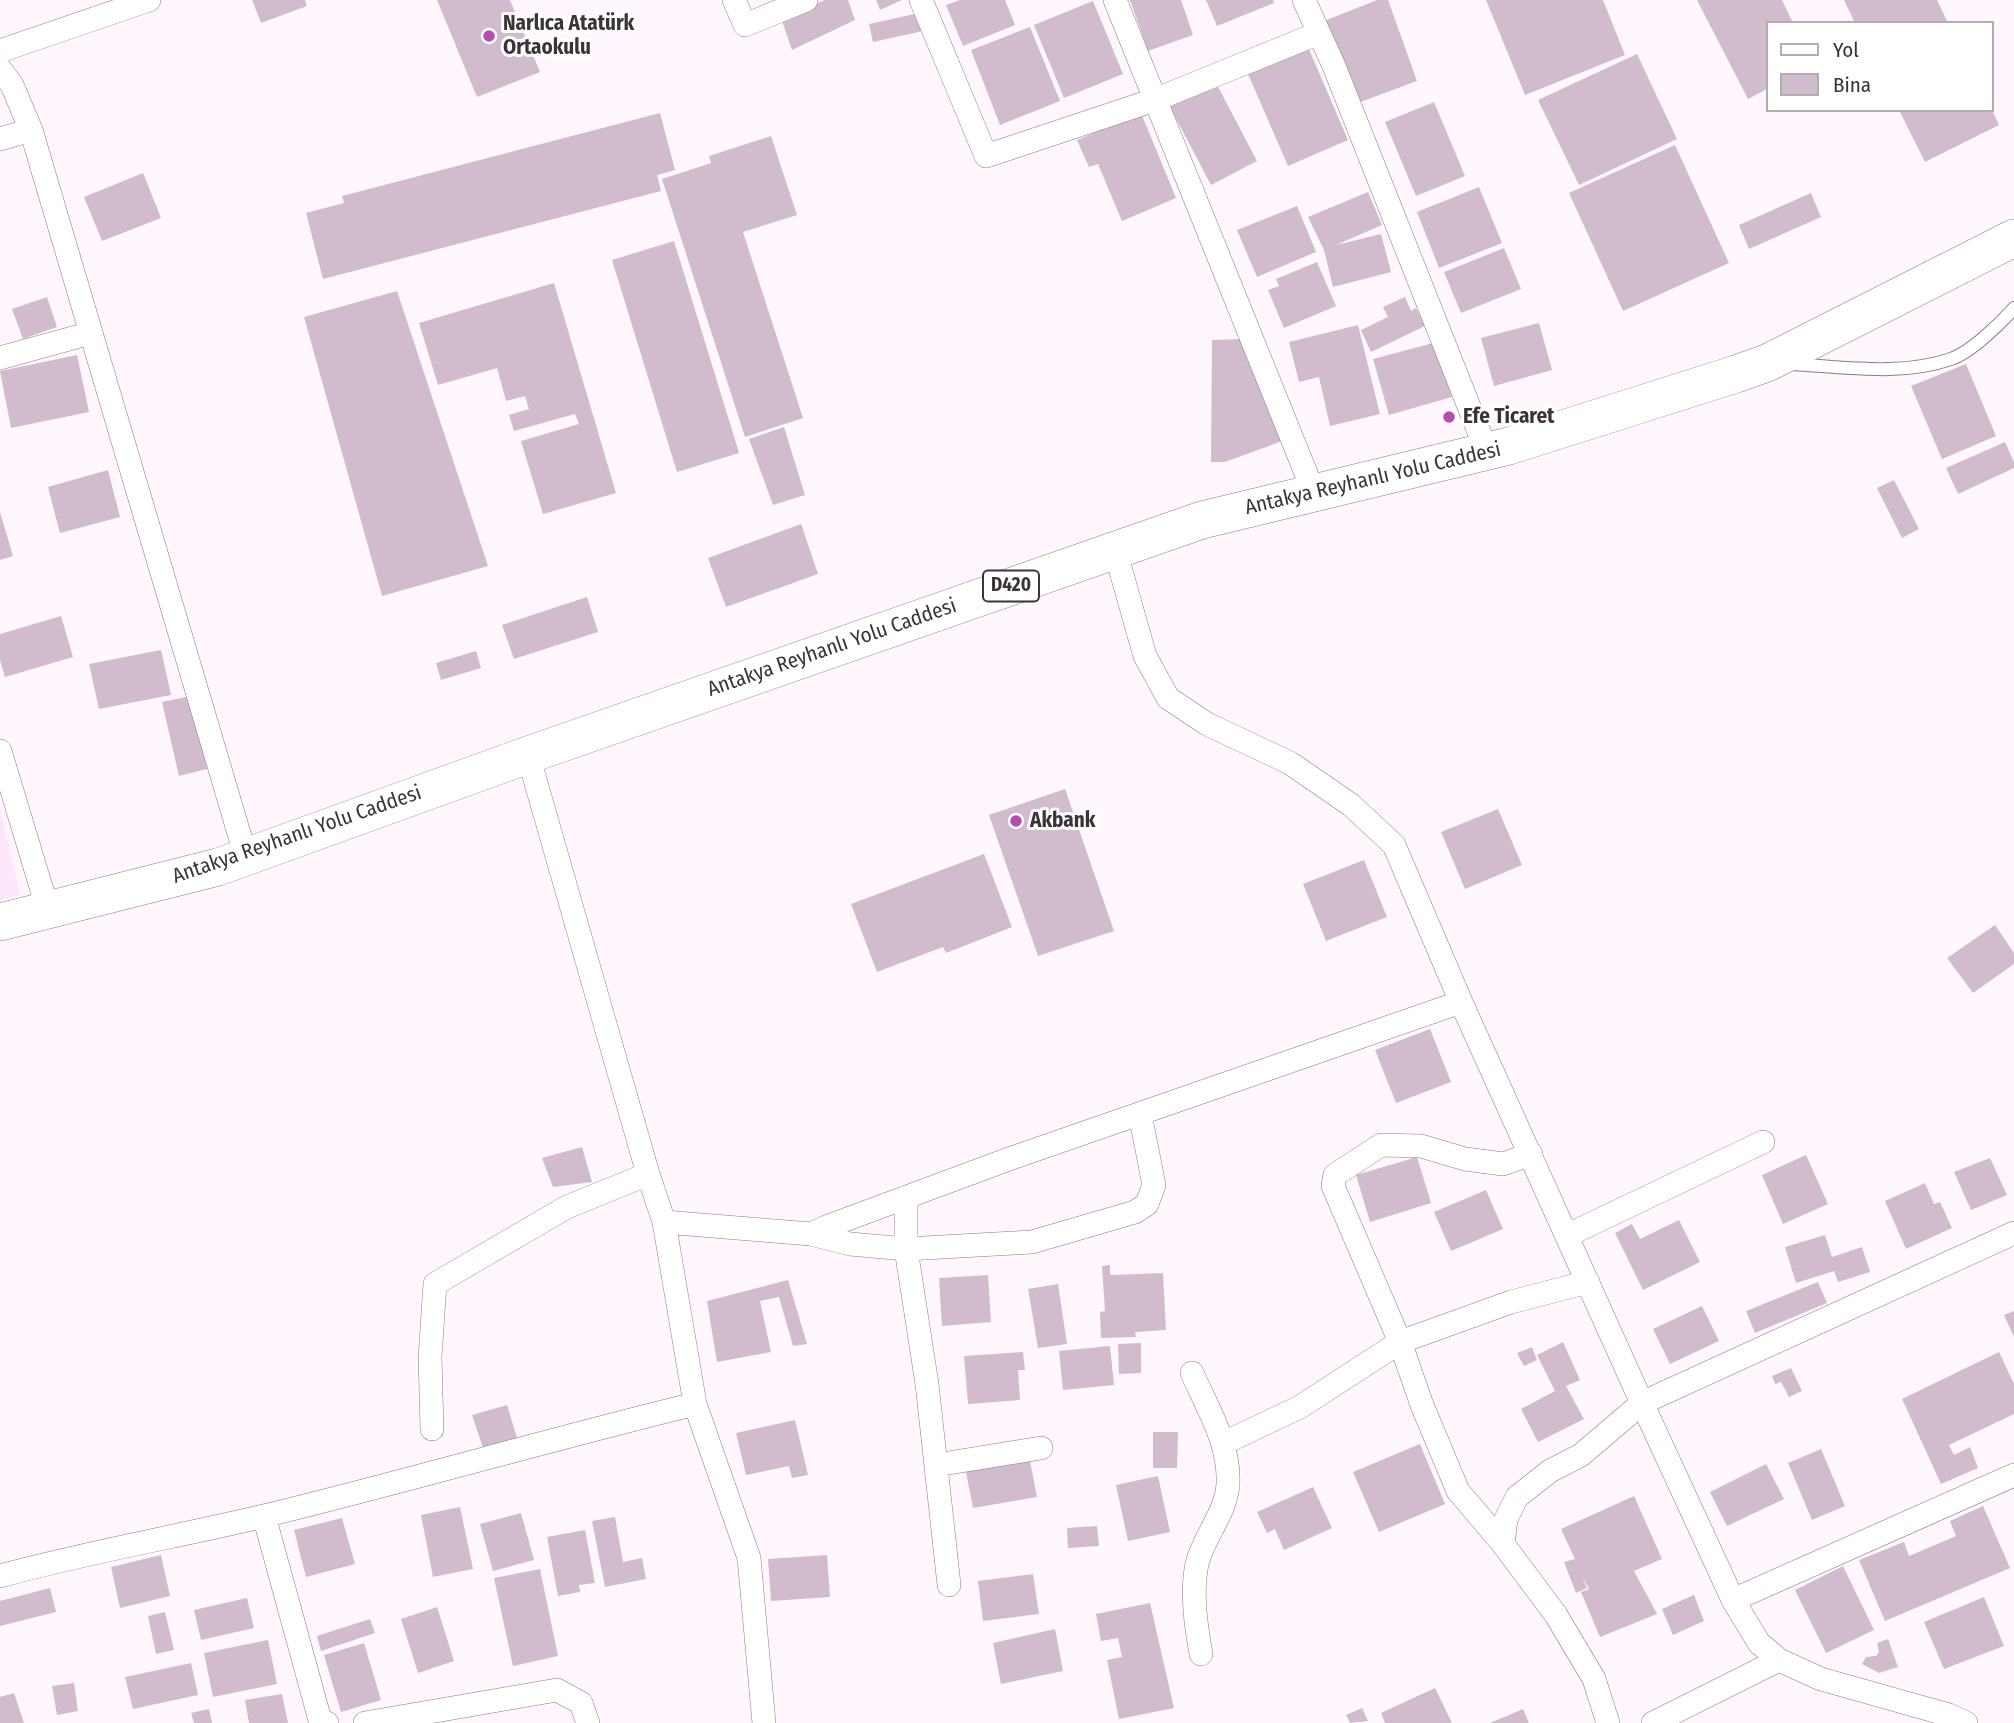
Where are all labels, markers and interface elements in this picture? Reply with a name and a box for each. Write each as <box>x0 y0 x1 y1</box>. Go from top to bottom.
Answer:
place label: Narlıca Atatürk Ortaokulu <box>503 11 634 61</box>
legend <box>1766 21 1993 112</box>
marker: Narlıca Atatürk Ortaokulu <box>481 28 497 44</box>
text: Yol <box>1833 37 1859 63</box>
text: Bina <box>1833 72 1871 98</box>
place label: Efe Ticaret <box>1463 404 1554 430</box>
marker: Efe Ticaret <box>1441 409 1457 425</box>
street label: Antakya Reyhanlı Yolu Caddesi <box>1243 437 1503 521</box>
road number: D420 <box>983 570 1039 601</box>
street label: Antakya Reyhanlı Yolu Caddesi <box>704 593 960 703</box>
street label: Antakya Reyhanlı Yolu Caddesi <box>169 780 425 890</box>
place label: Akbank <box>1030 808 1095 834</box>
marker: Akbank <box>1008 813 1024 829</box>

